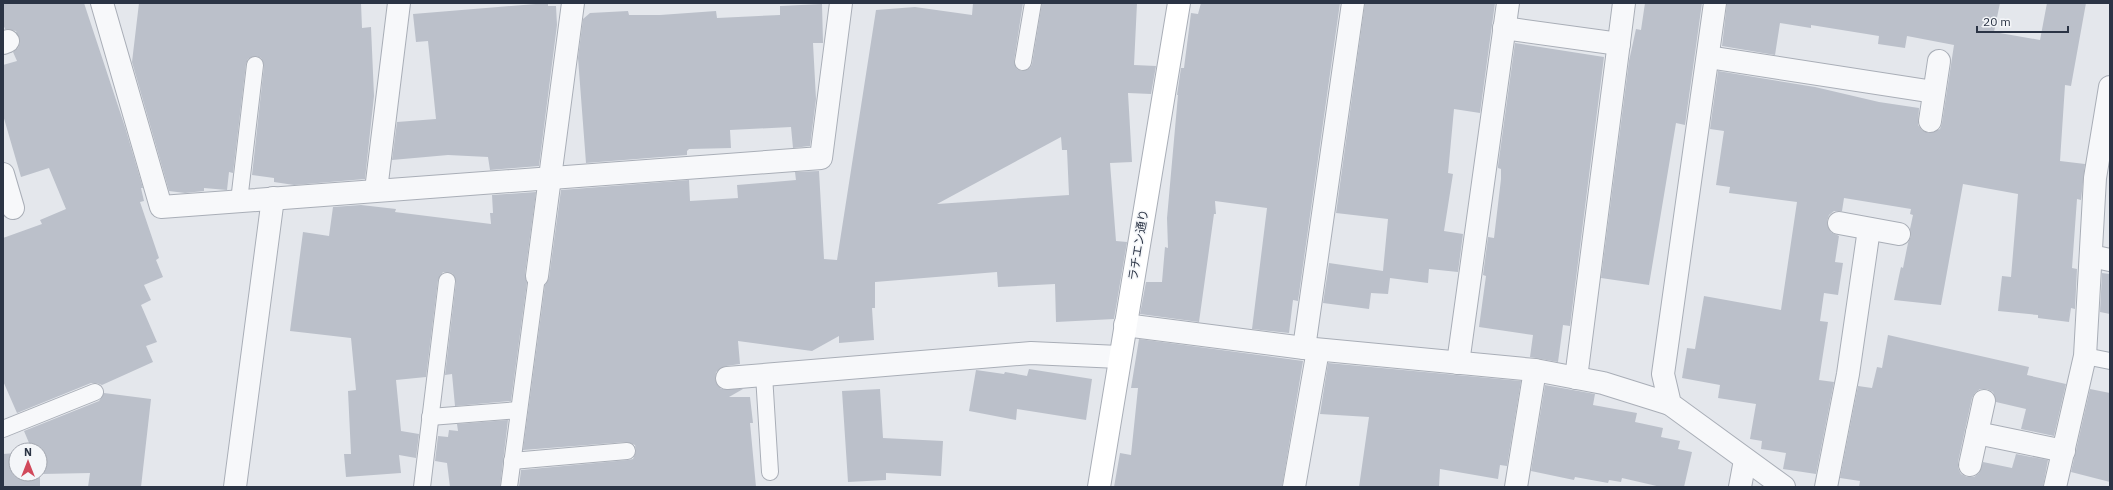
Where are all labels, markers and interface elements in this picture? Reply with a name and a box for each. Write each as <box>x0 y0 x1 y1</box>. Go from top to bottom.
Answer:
scale bar <box>1977 8 2068 34</box>
text: 20 m <box>1983 14 2011 29</box>
street label: ラチエン通り <box>1125 208 1151 282</box>
north arrow <box>8 442 48 482</box>
text: N <box>24 445 32 459</box>

